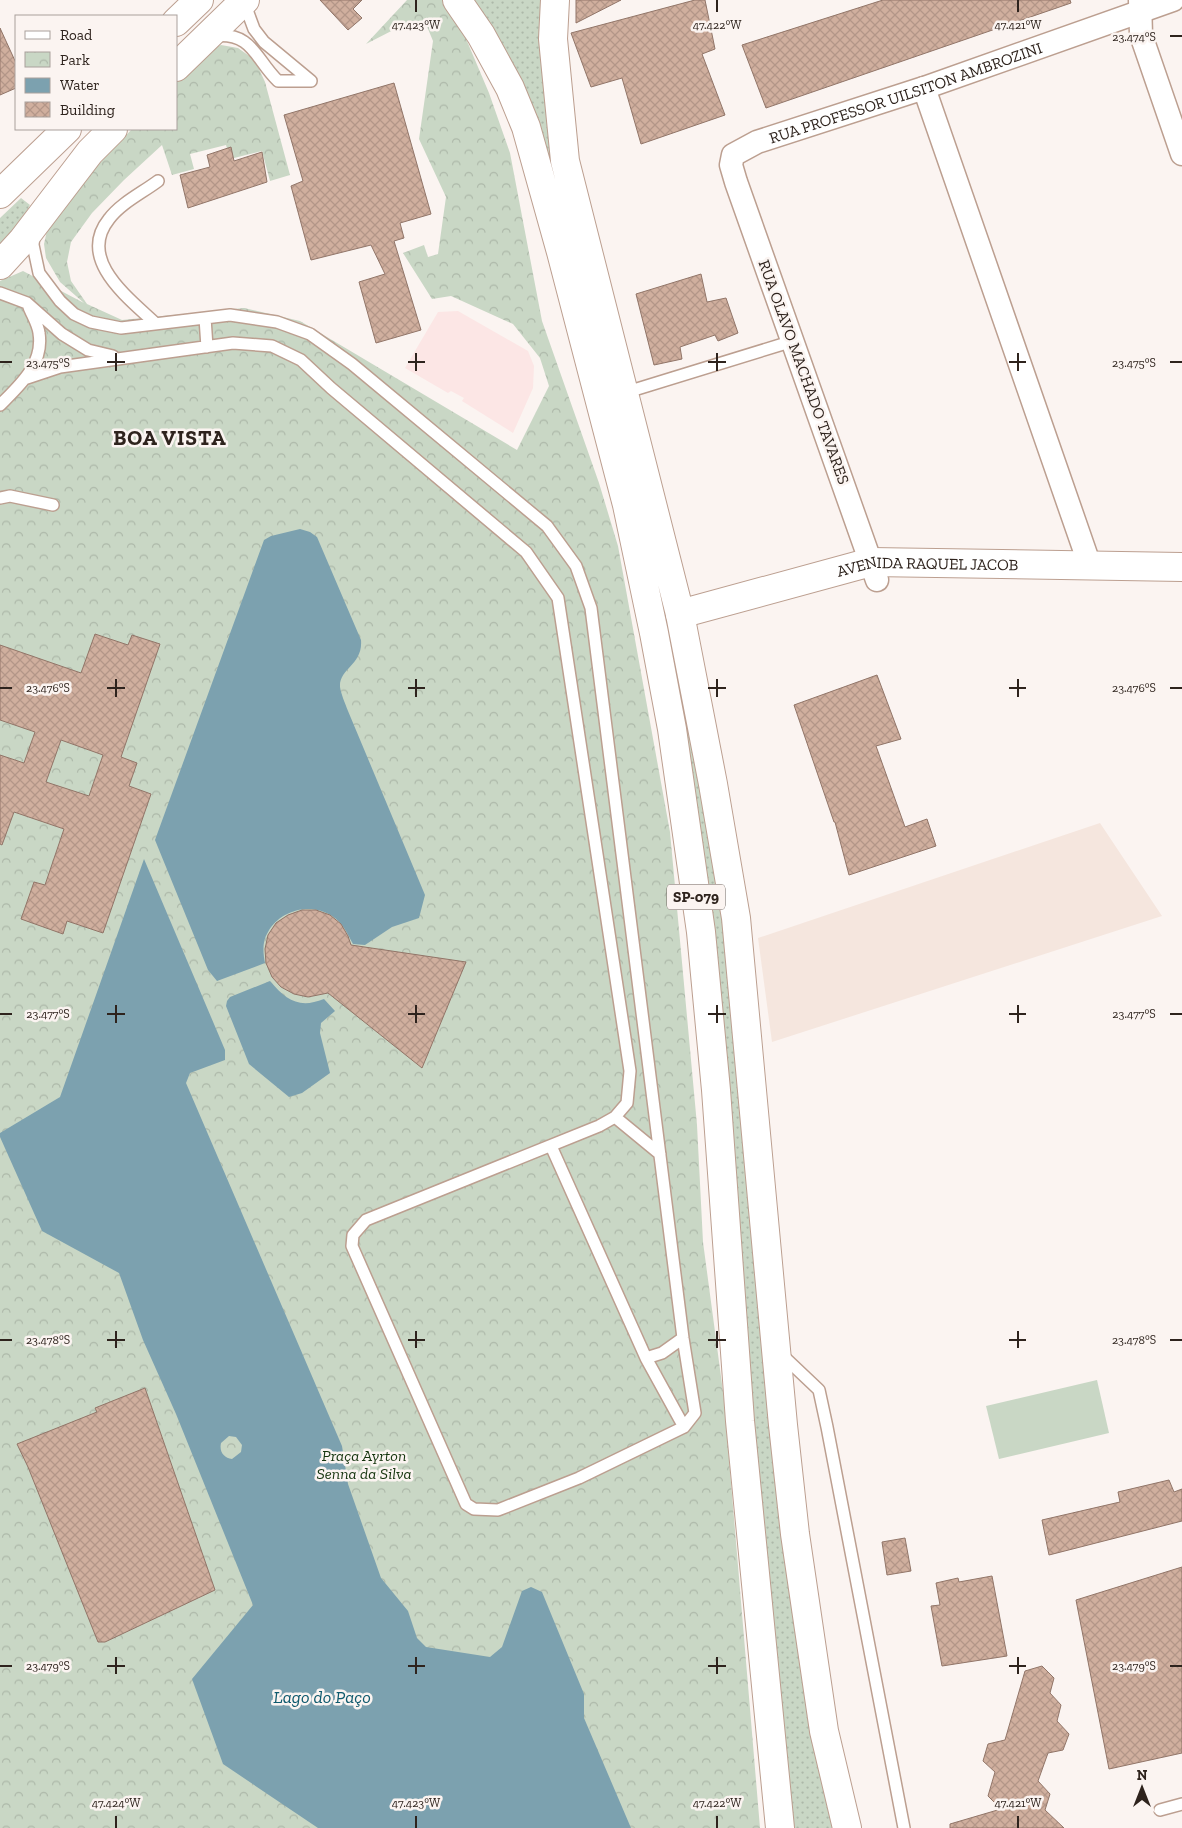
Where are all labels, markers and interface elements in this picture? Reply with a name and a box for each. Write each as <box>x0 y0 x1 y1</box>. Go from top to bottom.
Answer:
legend <box>15 15 178 130</box>
text: 47.423°W <box>392 18 441 32</box>
text: 47.422°W <box>693 18 742 32</box>
text: 47.421°W <box>995 18 1042 32</box>
text: Road <box>60 26 93 44</box>
text: 23.474°S <box>1112 30 1156 44</box>
street label: RUA PROFESSOR UILSITON AMBROZINI <box>767 38 1045 147</box>
text: Park <box>60 51 90 69</box>
text: Water <box>60 76 100 94</box>
text: Building <box>60 101 115 119</box>
street label: RUA OLAVO MACHADO TAVARES <box>754 257 854 487</box>
text: 23.475°S <box>26 356 70 370</box>
text: 23.475°S <box>1112 356 1156 370</box>
district label: BOA VISTA <box>113 425 227 450</box>
street label: AVENIDA RAQUEL JACOB <box>834 551 1019 580</box>
text: 23.476°S <box>26 681 70 695</box>
text: 23.476°S <box>1112 681 1156 695</box>
road number: SP-079 <box>667 884 725 910</box>
text: 23.477°S <box>26 1007 70 1021</box>
text: 23.477°S <box>1112 1007 1156 1021</box>
text: 23.478°S <box>26 1333 70 1347</box>
text: 23.478°S <box>1112 1333 1156 1347</box>
park label: Praça Ayrton Senna da Silva <box>316 1446 412 1483</box>
text: 23.479°S <box>26 1659 70 1673</box>
text: 23.479°S <box>1112 1659 1156 1673</box>
water label: Lago do Paço <box>273 1686 371 1708</box>
north arrow <box>1117 1763 1167 1813</box>
text: N <box>1137 1767 1148 1784</box>
text: 47.424°W <box>92 1796 141 1810</box>
text: 47.423°W <box>392 1796 441 1810</box>
text: 47.422°W <box>693 1796 742 1810</box>
text: 47.421°W <box>995 1796 1042 1810</box>

